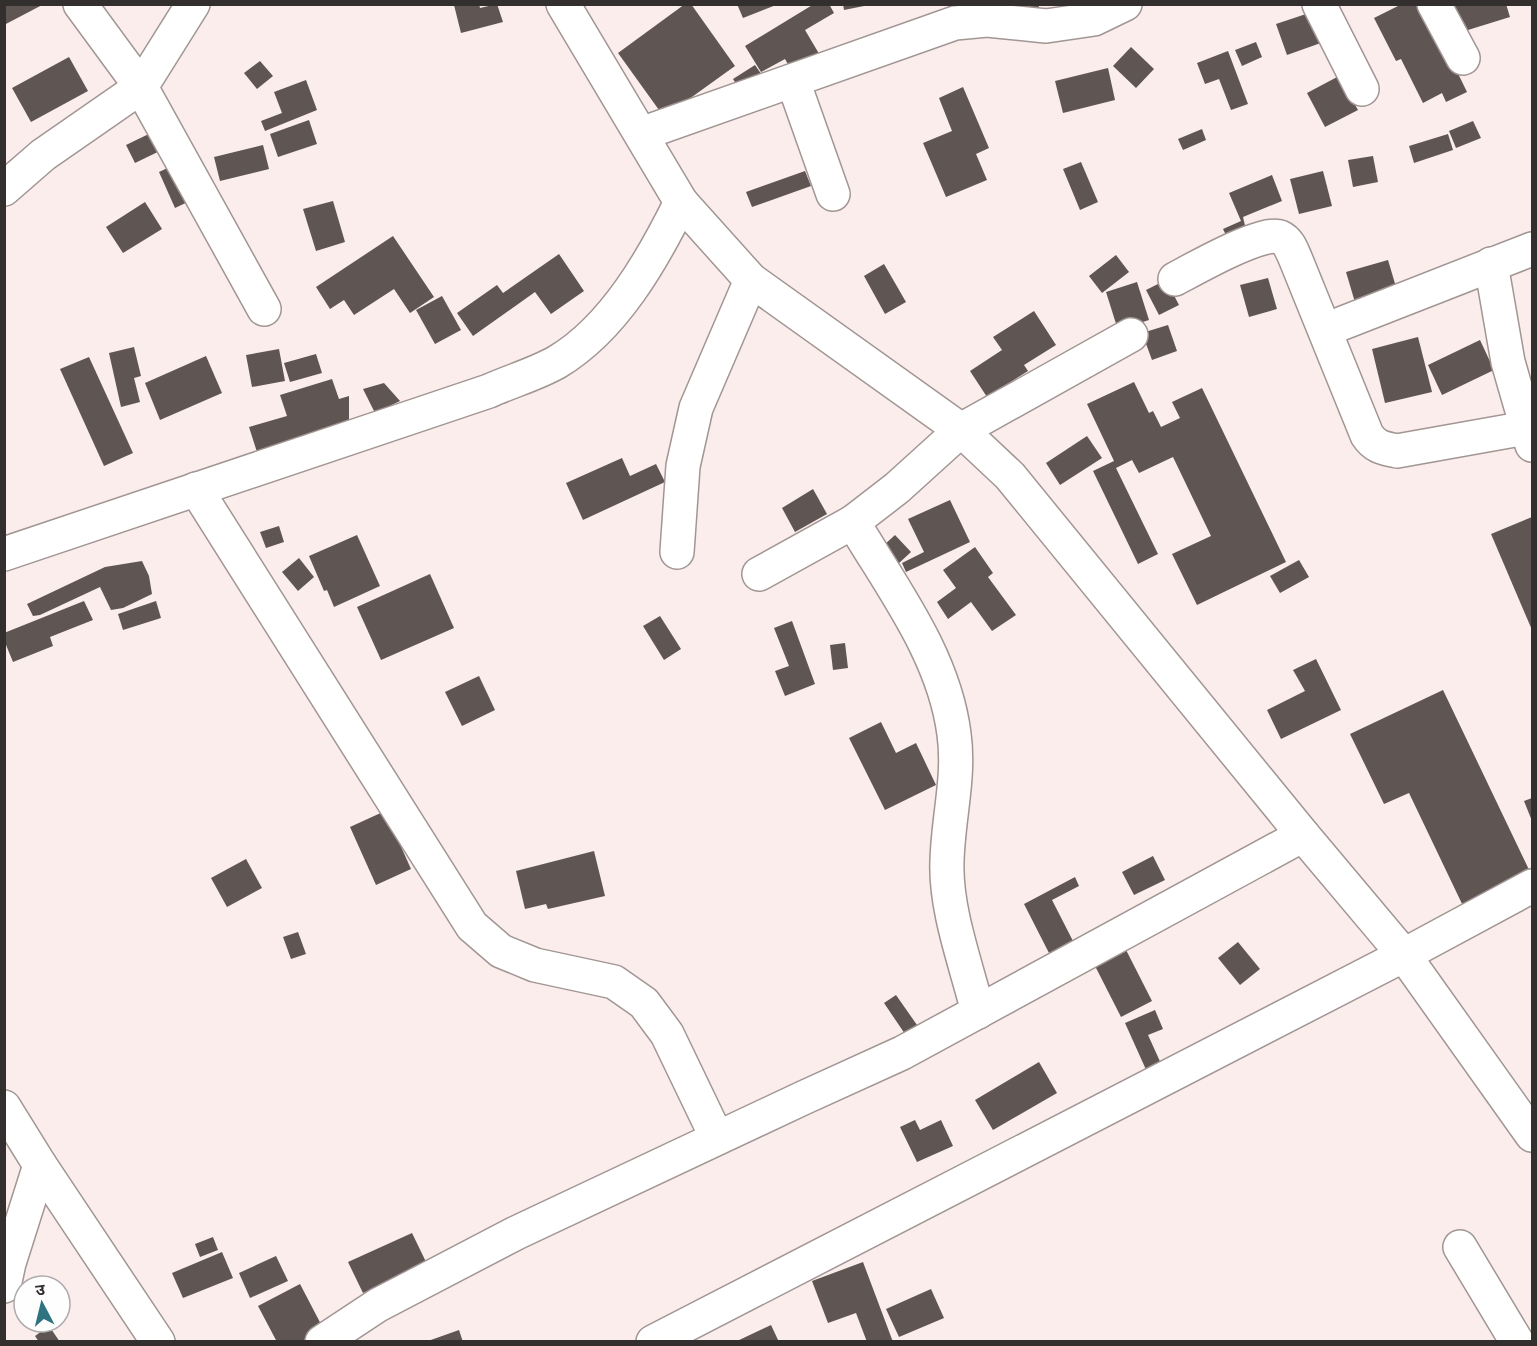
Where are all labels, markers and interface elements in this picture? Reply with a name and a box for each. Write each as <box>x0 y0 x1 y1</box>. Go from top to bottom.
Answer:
north arrow <box>12 1274 72 1334</box>
text: उ <box>34 1280 47 1301</box>

